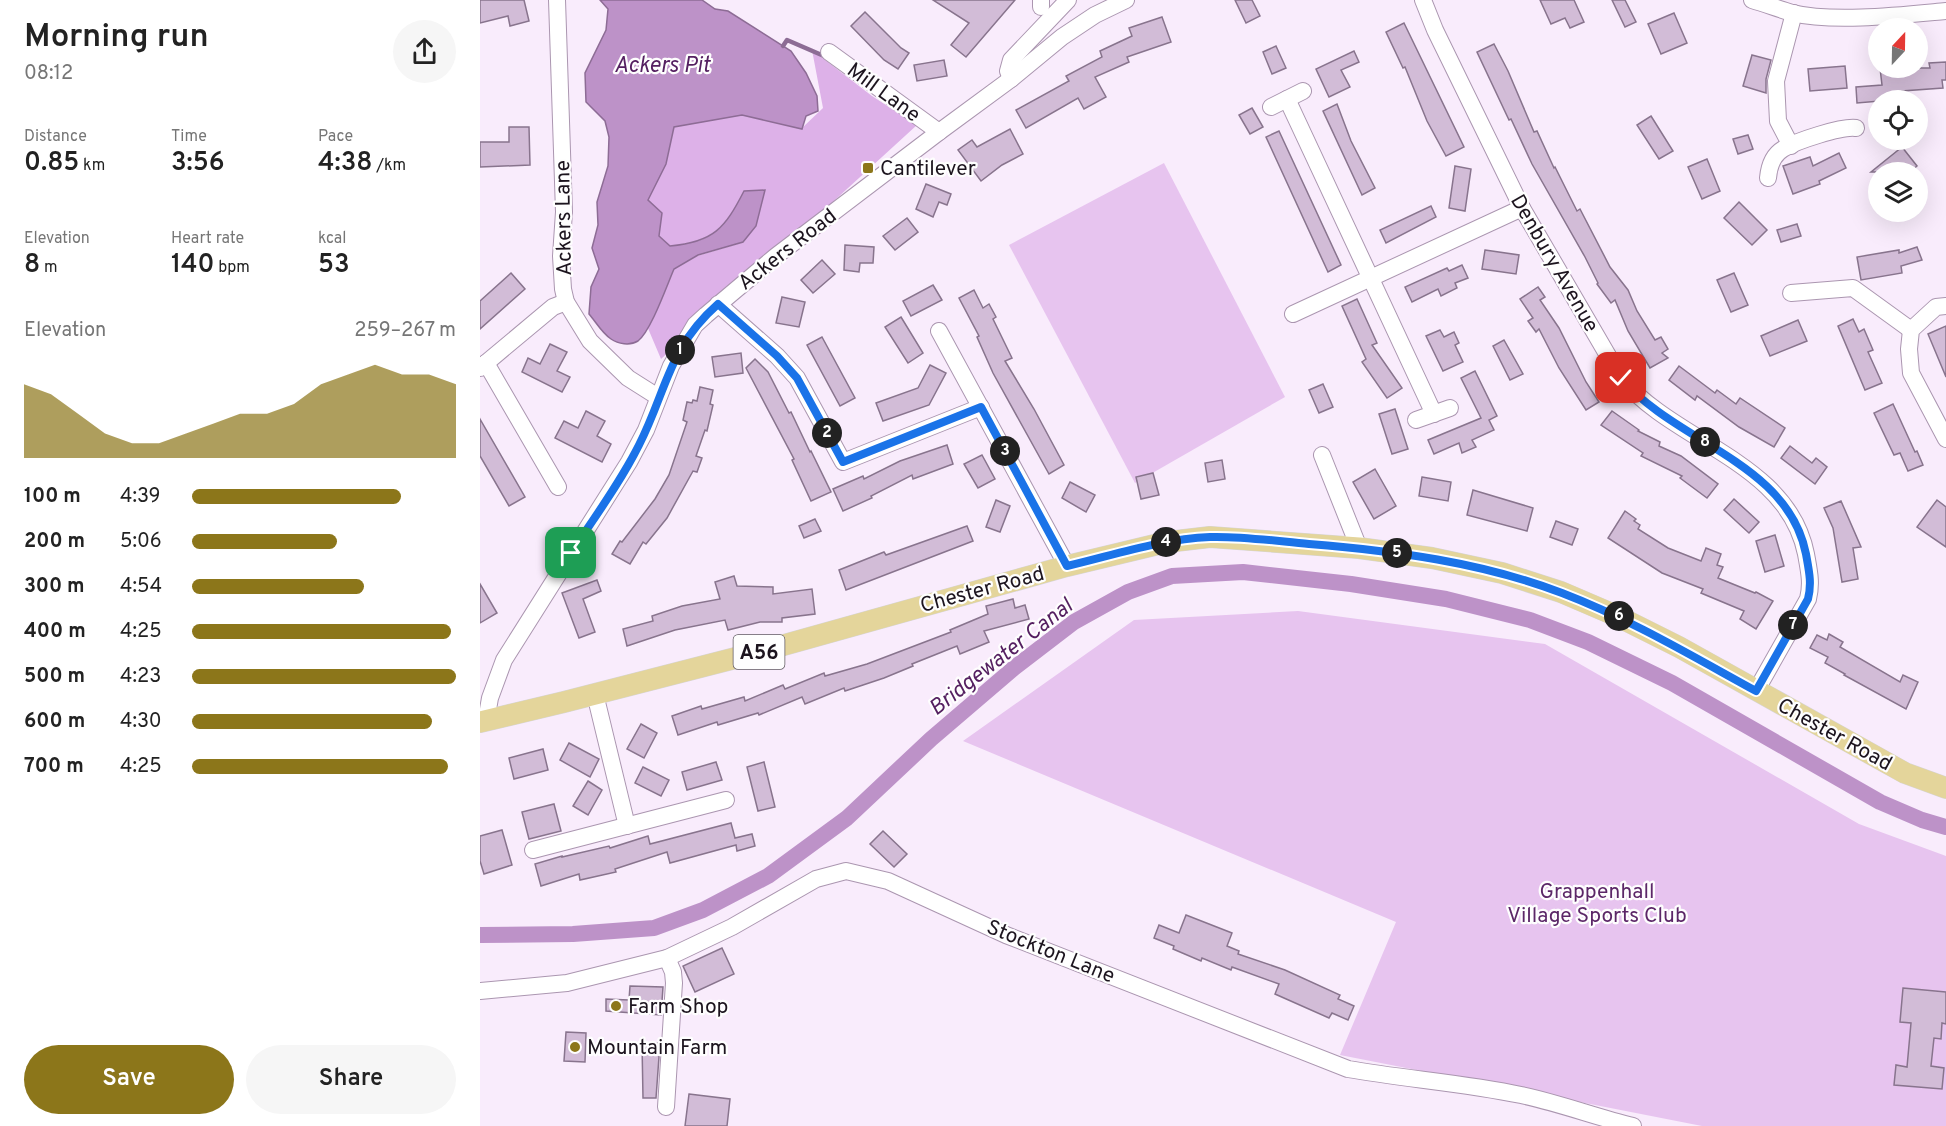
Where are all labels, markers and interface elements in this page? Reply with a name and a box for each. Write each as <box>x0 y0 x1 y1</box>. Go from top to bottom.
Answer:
text: Morning run <box>24 17 209 59</box>
north arrow <box>1868 18 1928 78</box>
map controls <box>1868 18 1928 222</box>
button: share <box>393 20 456 83</box>
water label: Ackers Pit <box>614 53 711 80</box>
street label: Mill Lane <box>841 57 925 129</box>
text: 08:12 <box>24 61 73 87</box>
button: locate <box>1868 90 1928 150</box>
text: Distance <box>24 127 87 147</box>
text: Time <box>171 127 207 147</box>
text: Pace <box>318 127 353 147</box>
text: 0.85 <box>24 147 79 180</box>
text: 3:56 <box>171 147 225 180</box>
text: 4:38 <box>318 147 373 180</box>
text: km <box>79 156 105 176</box>
text: /km <box>373 156 406 176</box>
place label: Cantilever <box>880 156 976 183</box>
street label: Ackers Lane <box>550 160 579 276</box>
marker: Cantilever <box>861 161 875 175</box>
button: layers <box>1868 162 1928 222</box>
street label: Denbury Avenue <box>1503 190 1604 338</box>
street label: Ackers Road <box>733 203 843 297</box>
text: Elevation <box>24 229 90 249</box>
text: Heart rate <box>171 229 244 249</box>
text: kcal <box>318 229 346 249</box>
text: 8 <box>24 249 40 282</box>
text: 140 <box>171 249 215 282</box>
text: 53 <box>318 249 350 282</box>
text: m <box>40 258 58 278</box>
text: bpm <box>215 258 250 278</box>
text: Elevation <box>24 318 106 344</box>
text: 259–267 m <box>354 318 456 344</box>
pin: 1 <box>665 335 695 365</box>
text: 1 <box>677 340 683 360</box>
pin <box>1595 352 1646 403</box>
icon: check <box>1604 361 1637 394</box>
pin: 2 <box>812 418 842 448</box>
text: 2 <box>822 423 832 443</box>
pin: 8 <box>1690 427 1720 457</box>
text: 8 <box>1700 432 1710 452</box>
pin: 3 <box>990 436 1020 466</box>
text: 3 <box>1000 441 1010 461</box>
text: 100 m <box>24 484 81 510</box>
text: 4:39 <box>120 484 161 510</box>
pin <box>545 527 596 578</box>
pin: 4 <box>1151 527 1181 557</box>
text: 200 m <box>24 529 85 555</box>
text: 5:06 <box>120 529 162 555</box>
text: 4 <box>1161 532 1171 552</box>
icon: arrive <box>554 536 587 569</box>
pin: 5 <box>1382 538 1412 568</box>
text: 5 <box>1392 543 1402 563</box>
street label: Chester Road <box>917 561 1047 620</box>
text: 300 m <box>24 574 85 600</box>
text: 4:54 <box>120 574 162 600</box>
water label: Bridgewater Canal <box>924 593 1080 722</box>
pin: 6 <box>1604 601 1634 631</box>
text: 6 <box>1614 606 1624 626</box>
pin: 7 <box>1778 610 1808 640</box>
text: 7 <box>1789 615 1797 635</box>
text: 400 m <box>24 619 86 645</box>
text: 4:25 <box>120 619 162 645</box>
road number: A56 <box>734 635 784 669</box>
text: 500 m <box>24 664 85 690</box>
text: 4:23 <box>120 664 161 690</box>
street label: Chester Road <box>1772 693 1897 778</box>
text: 600 m <box>24 709 85 735</box>
text: 4:30 <box>120 709 162 735</box>
text: 700 m <box>24 754 84 780</box>
text: 4:25 <box>120 754 162 780</box>
park label: Grappenhall Village Sports Club <box>1507 879 1687 930</box>
street label: Stockton Lane <box>982 914 1119 990</box>
place label: Farm Shop <box>628 994 728 1021</box>
marker: Farm Shop <box>609 999 623 1013</box>
place label: Mountain Farm <box>587 1035 727 1062</box>
marker: Mountain Farm <box>568 1040 582 1054</box>
button: Save <box>24 1045 234 1114</box>
button: Share <box>246 1045 456 1114</box>

